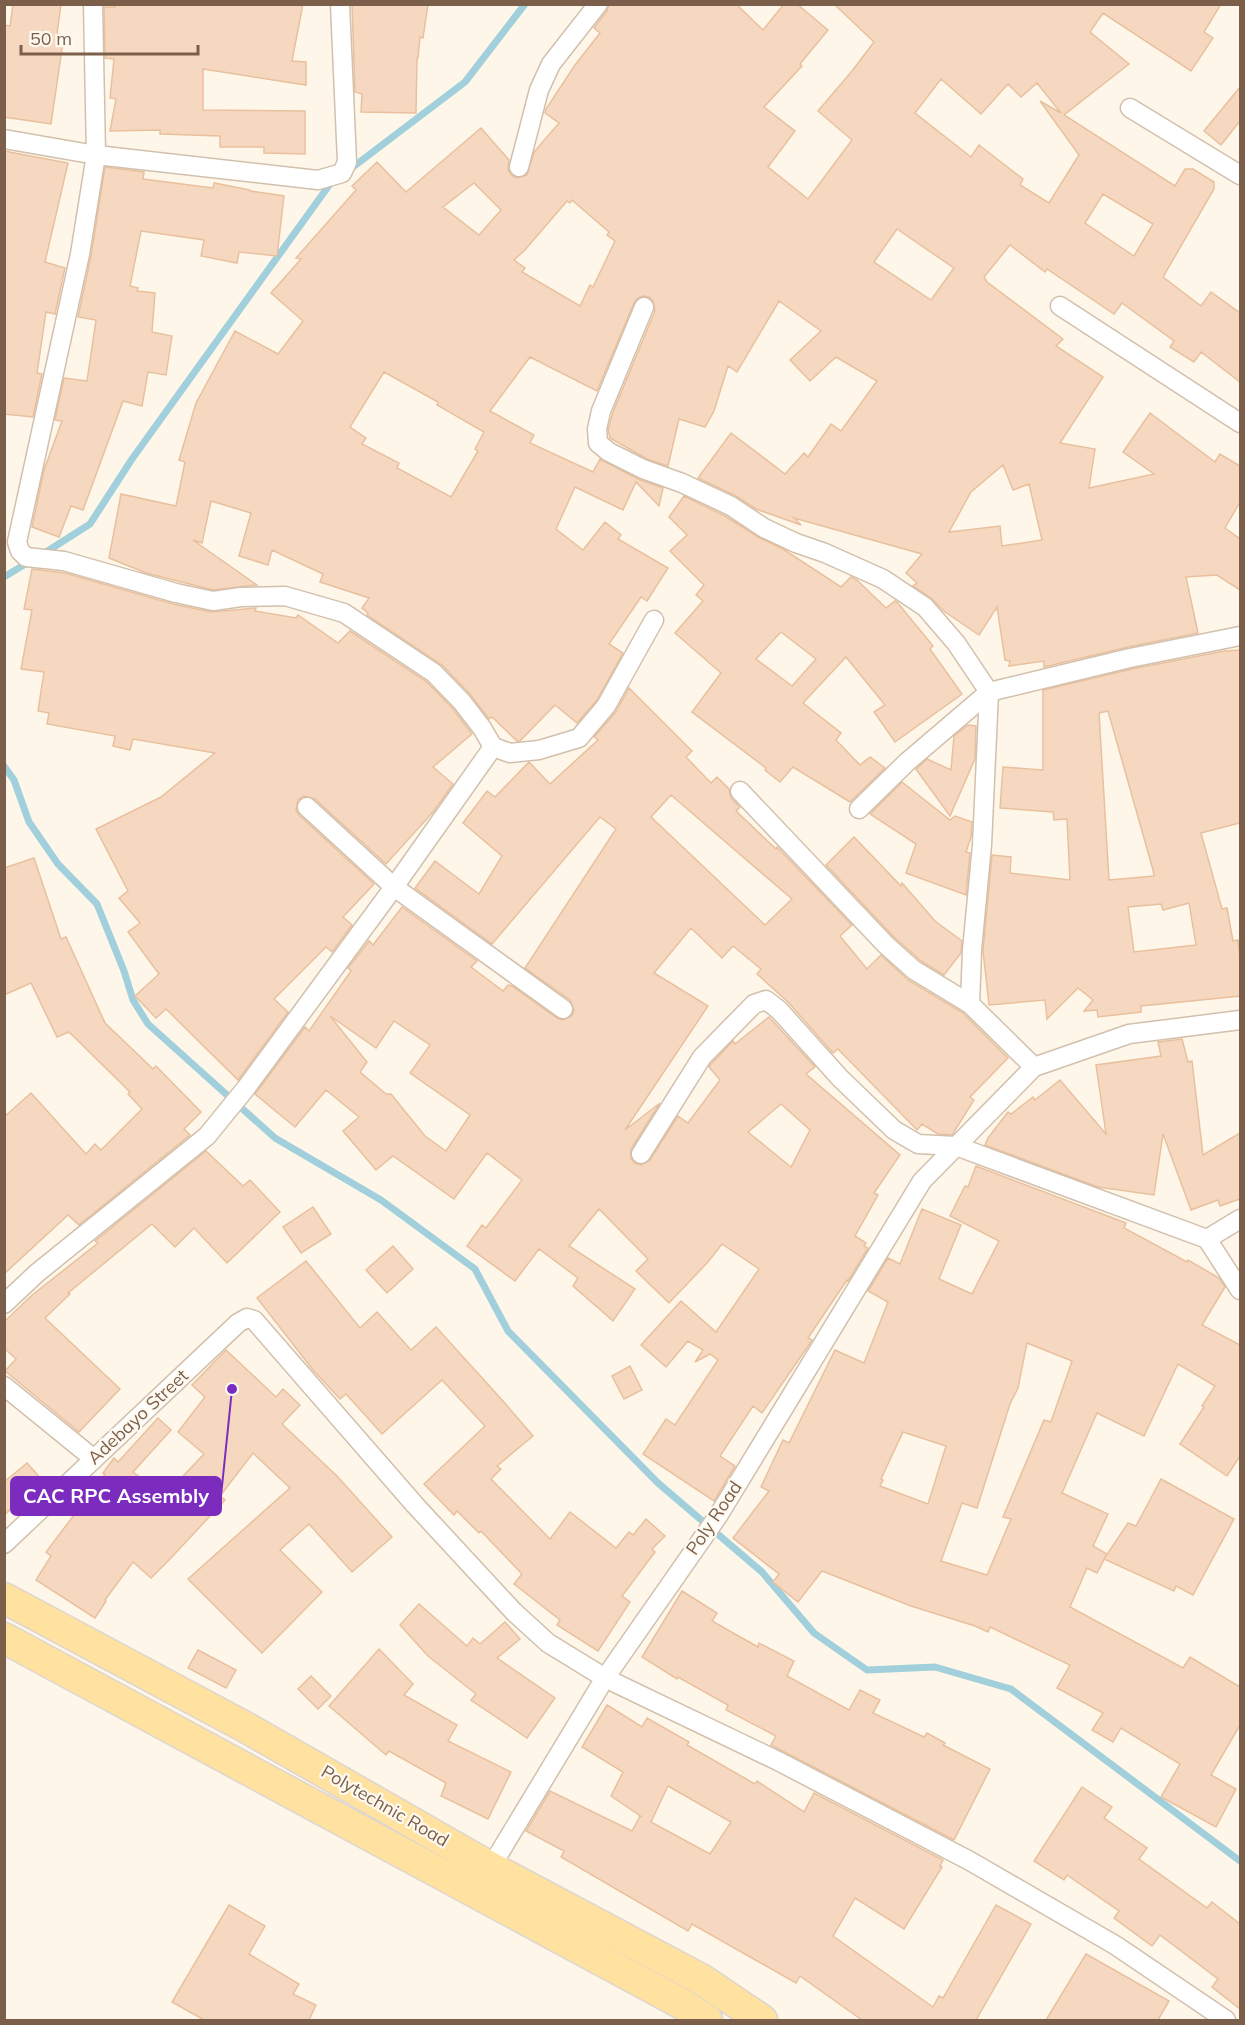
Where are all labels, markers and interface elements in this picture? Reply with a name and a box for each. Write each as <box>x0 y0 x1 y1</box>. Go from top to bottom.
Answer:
scale bar <box>21 18 198 56</box>
text: 50 m <box>30 27 72 50</box>
street label: Adebayo Street <box>82 1364 193 1469</box>
street label: Poly Road <box>680 1476 747 1559</box>
callout: CAC RPC Assembly <box>11 1477 221 1515</box>
text: CAC RPC Assembly <box>23 1483 209 1508</box>
street label: Polytechnic Road <box>317 1760 453 1851</box>

